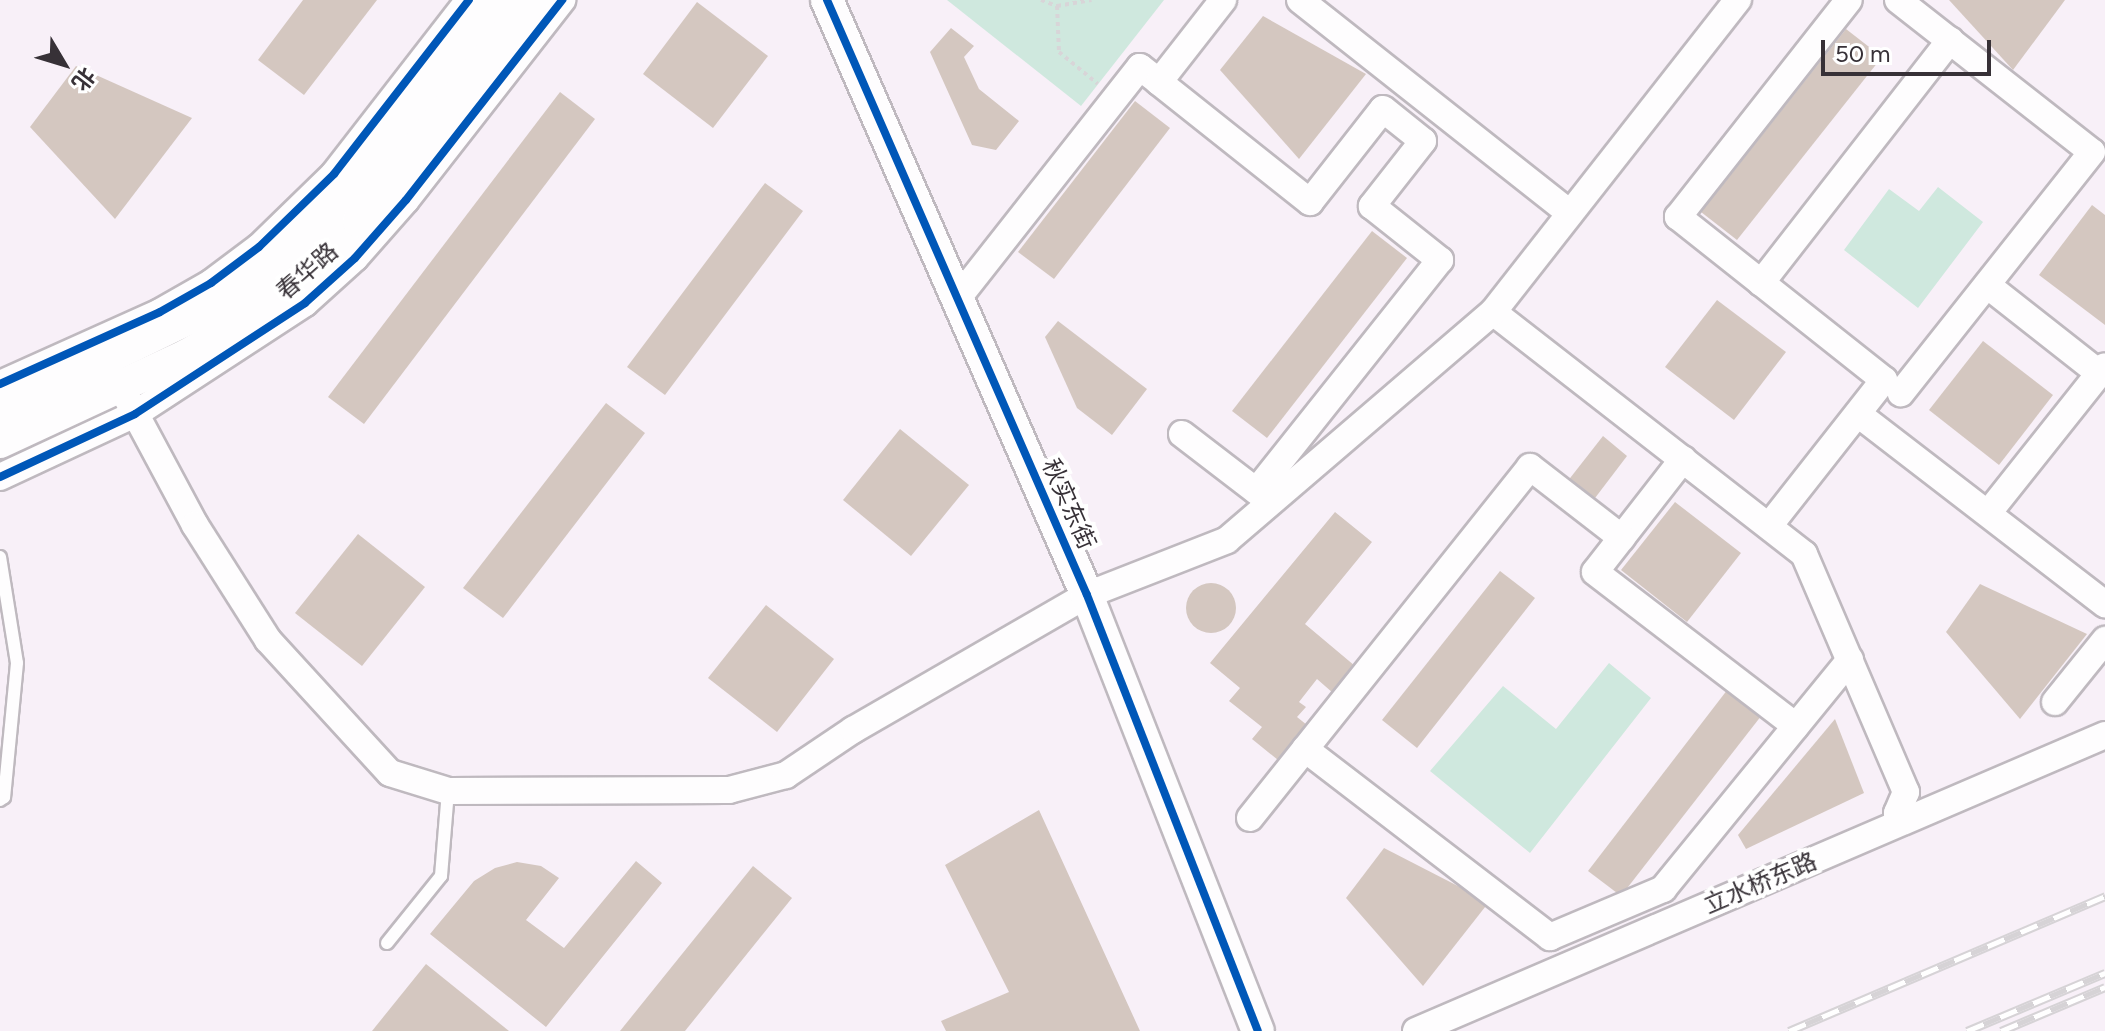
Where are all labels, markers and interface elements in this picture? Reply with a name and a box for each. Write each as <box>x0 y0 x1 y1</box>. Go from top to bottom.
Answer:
north arrow <box>24 24 104 104</box>
scale bar <box>1825 24 1995 74</box>
text: 50 m <box>1835 39 1891 68</box>
text: 北 <box>66 62 101 96</box>
street label: 春华路 <box>270 237 344 305</box>
street label: 秋实东街 <box>1036 454 1102 554</box>
street label: 立水桥东路 <box>1699 846 1821 920</box>

